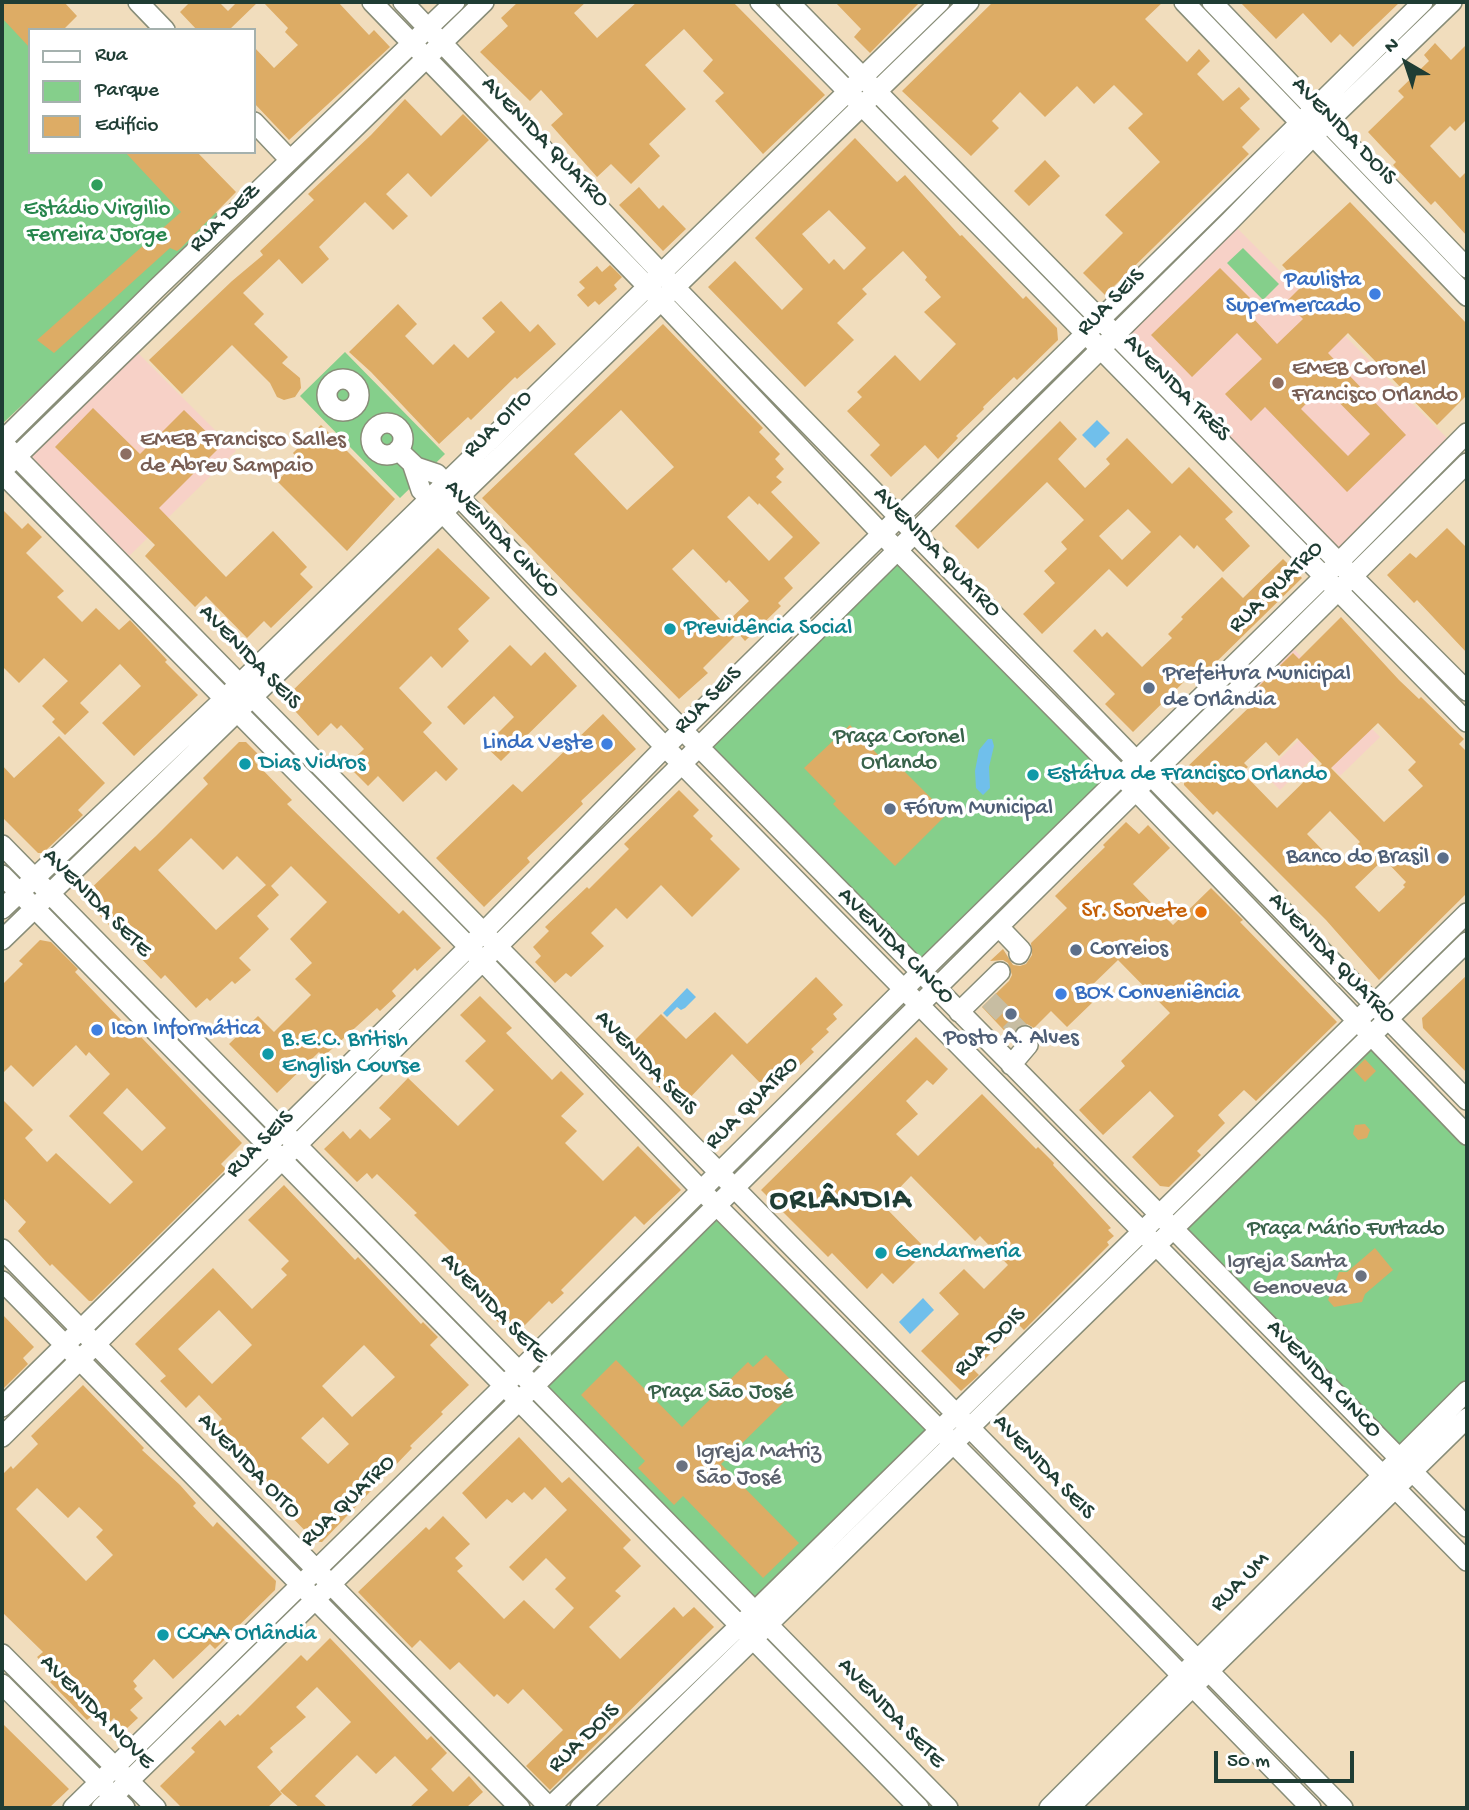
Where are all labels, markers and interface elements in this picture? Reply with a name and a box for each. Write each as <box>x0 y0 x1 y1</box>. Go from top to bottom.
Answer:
legend <box>28 28 256 154</box>
north arrow <box>1371 28 1441 98</box>
text: N <box>1380 33 1405 59</box>
text: Rua <box>95 44 128 69</box>
street label: AVENIDA QUATRO <box>474 71 614 215</box>
street label: AVENIDA DOIS <box>1284 72 1402 192</box>
text: Parque <box>95 79 159 104</box>
text: Edifício <box>95 114 159 139</box>
marker: Estádio Virgilio Ferreira Jorge <box>89 177 105 193</box>
street label: RUA DEZ <box>185 178 267 260</box>
place label: Estádio Virgilio Ferreira Jorge <box>24 196 170 250</box>
street label: RUA SEIS <box>1072 263 1152 343</box>
place label: Paulista Supermercado <box>1226 267 1361 321</box>
marker: Paulista Supermercado <box>1367 286 1383 302</box>
street label: AVENIDA TRÊS <box>1116 329 1236 449</box>
place label: EMEB Coronel Francisco Orlando <box>1292 356 1458 410</box>
marker: EMEB Coronel Francisco Orlando <box>1270 375 1286 391</box>
street label: RUA OITO <box>458 385 540 465</box>
place label: EMEB Francisco Salles de Abreu Sampaio <box>140 427 346 481</box>
marker: EMEB Francisco Salles de Abreu Sampaio <box>118 446 134 462</box>
street label: AVENIDA CINCO <box>437 475 565 605</box>
street label: AVENIDA QUATRO <box>866 481 1006 625</box>
street label: RUA QUATRO <box>1224 536 1330 640</box>
street label: AVENIDA SEIS <box>192 599 306 717</box>
place label: Previdência Social <box>684 615 852 643</box>
marker: Previdência Social <box>662 621 678 637</box>
street label: RUA SEIS <box>669 661 749 741</box>
place label: Prefeitura Municipal de Orlândia <box>1163 661 1351 715</box>
marker: Prefeitura Municipal de Orlândia <box>1141 680 1157 696</box>
park label: Praça Coronel Orlando <box>833 724 965 778</box>
place label: Linda Veste <box>483 730 593 758</box>
marker: Linda Veste <box>599 736 615 752</box>
place label: Dias Vidros <box>259 750 365 778</box>
marker: Dias Vidros <box>237 756 253 772</box>
place label: Estátua de Francisco Orlando <box>1047 761 1327 789</box>
marker: Estátua de Francisco Orlando <box>1025 767 1041 783</box>
place label: Fórum Municipal <box>904 795 1053 823</box>
marker: Fórum Municipal <box>882 801 898 817</box>
street label: AVENIDA SETE <box>36 844 156 964</box>
place label: Banco do Brasil <box>1286 844 1429 872</box>
marker: Banco do Brasil <box>1435 850 1451 866</box>
street label: AVENIDA CINCO <box>831 883 959 1011</box>
street label: AVENIDA QUATRO <box>1261 887 1401 1031</box>
place label: Sr. Sorvete <box>1082 898 1187 926</box>
marker: Sr. Sorvete <box>1193 904 1209 920</box>
place label: Correios <box>1090 936 1168 964</box>
marker: Correios <box>1068 942 1084 958</box>
place label: BOX Conveniência <box>1075 980 1240 1008</box>
marker: BOX Conveniência <box>1053 986 1069 1002</box>
street label: AVENIDA SEIS <box>588 1005 702 1123</box>
marker: Posto A. Alves <box>1003 1006 1019 1022</box>
place label: Icon Informática <box>111 1016 260 1044</box>
marker: Icon Informática <box>89 1022 105 1038</box>
place label: Posto A. Alves <box>943 1025 1079 1053</box>
place label: B.E.C. British English Course <box>282 1027 420 1081</box>
marker: B.E.C. British English Course <box>260 1046 276 1062</box>
street label: RUA QUATRO <box>700 1051 806 1157</box>
street label: RUA SEIS <box>221 1105 301 1185</box>
district label: ORLÂNDIA <box>771 1184 911 1220</box>
park label: Praça Mário Furtado <box>1247 1216 1445 1244</box>
place label: Gendarmeria <box>895 1239 1021 1267</box>
marker: Gendarmeria <box>873 1245 889 1261</box>
street label: AVENIDA SETE <box>433 1248 553 1370</box>
place label: Igreja Santa Genoveva <box>1227 1249 1347 1303</box>
marker: Igreja Santa Genoveva <box>1353 1268 1369 1284</box>
street label: RUA DOIS <box>949 1302 1033 1384</box>
street label: AVENIDA CINCO <box>1259 1315 1387 1445</box>
park label: Praça São José <box>649 1379 793 1407</box>
street label: AVENIDA OITO <box>190 1408 306 1526</box>
street label: AVENIDA SEIS <box>986 1409 1100 1527</box>
place label: Igreja Matriz São José <box>696 1439 821 1493</box>
street label: RUA QUATRO <box>296 1450 402 1554</box>
marker: Igreja Matriz São José <box>674 1458 690 1474</box>
street label: RUA UM <box>1205 1547 1277 1619</box>
place label: CCAA Orlândia <box>177 1621 316 1649</box>
marker: CCAA Orlândia <box>155 1627 171 1643</box>
street label: AVENIDA NOVE <box>33 1650 159 1776</box>
street label: AVENIDA SETE <box>830 1653 950 1775</box>
street label: RUA DOIS <box>543 1698 627 1780</box>
scale bar <box>1217 1736 1357 1780</box>
text: 50 m <box>1227 1750 1270 1775</box>

